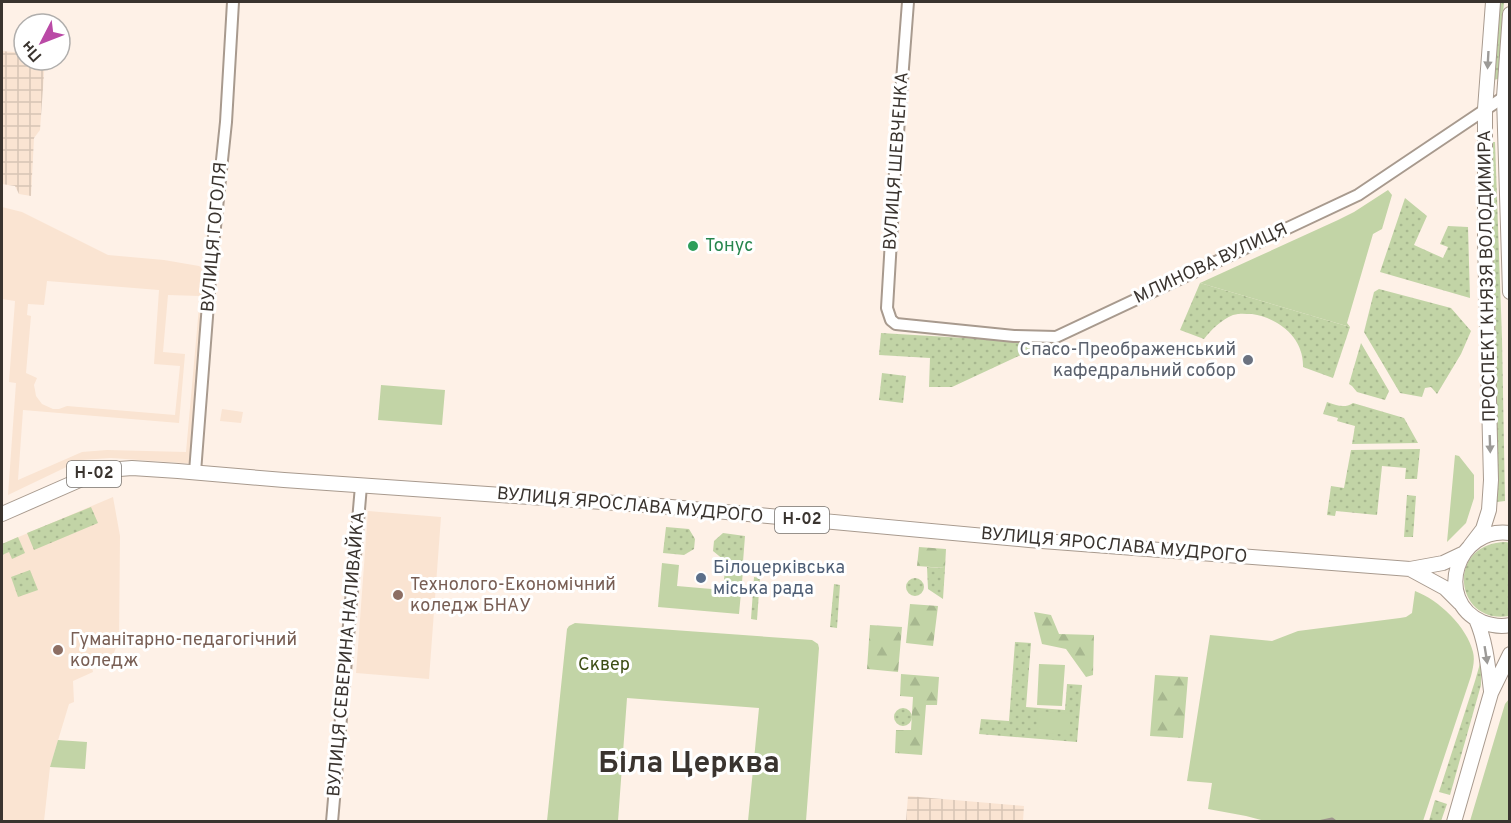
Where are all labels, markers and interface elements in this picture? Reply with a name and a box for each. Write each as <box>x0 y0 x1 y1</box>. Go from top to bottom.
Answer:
north arrow <box>12 12 72 72</box>
text: Пн <box>18 36 47 65</box>
one-way arrow <box>1484 50 1493 69</box>
street label: ВУЛИЦЯ ШЕВЧЕНКА <box>879 71 915 251</box>
street label: ПРОСПЕКТ КНЯЗЯ ВОЛОДИМИРА <box>1474 130 1502 422</box>
street label: ВУЛИЦЯ ГОГОЛЯ <box>197 161 233 313</box>
street label: МЛИНОВА ВУЛИЦЯ <box>1130 218 1292 310</box>
place label: Тонус <box>705 235 753 258</box>
marker: Тонус <box>686 239 700 253</box>
place label: Спасо-Преображенський кафедральний собор <box>1020 339 1236 383</box>
marker: Спасо-Преображенський кафедральний собор <box>1241 353 1255 367</box>
one-way arrow <box>1485 434 1495 453</box>
road number: Н-02 <box>67 461 121 487</box>
street label: ВУЛИЦЯ ЯРОСЛАВА МУДРОГО <box>496 483 764 529</box>
road number: Н-02 <box>775 507 829 533</box>
street label: ВУЛИЦЯ СЕВЕРИНА НАЛИВАЙКА <box>321 510 371 798</box>
street label: ВУЛИЦЯ ЯРОСЛАВА МУДРОГО <box>980 523 1248 569</box>
place label: Білоцерківська міська рада <box>713 557 845 601</box>
marker: Білоцерківська міська рада <box>694 571 708 585</box>
place label: Технолого-Економічний коледж БНАУ <box>410 574 616 618</box>
marker: Технолого-Економічний коледж БНАУ <box>391 588 405 602</box>
place label: Гуманітарно-педагогічний коледж <box>70 629 297 673</box>
marker: Гуманітарно-педагогічний коледж <box>51 643 65 657</box>
one-way arrow <box>1482 646 1491 665</box>
park label: Сквер <box>578 654 630 677</box>
district label: Біла Церква <box>598 746 780 783</box>

